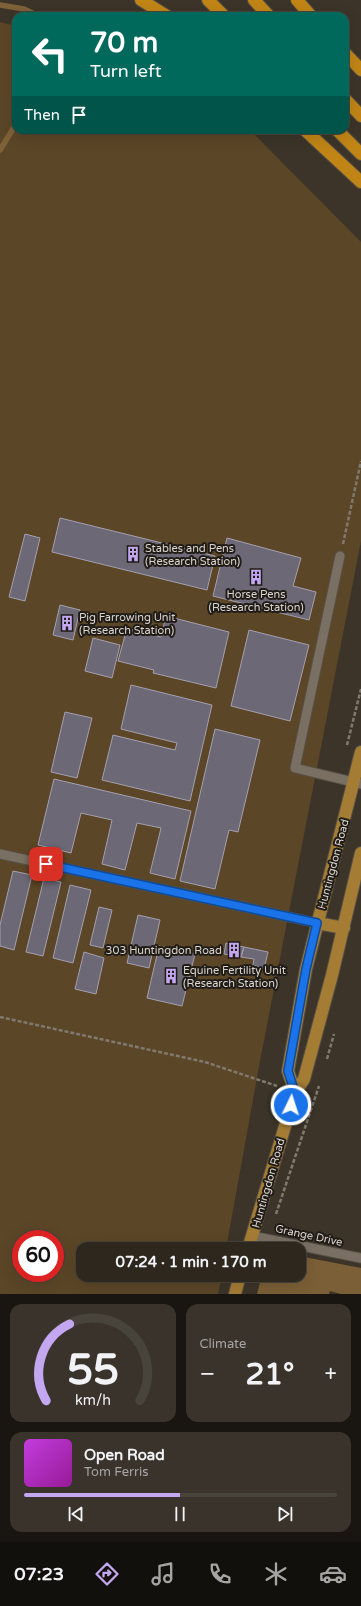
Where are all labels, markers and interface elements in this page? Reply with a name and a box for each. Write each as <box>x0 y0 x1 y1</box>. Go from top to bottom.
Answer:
text: 70 m <box>90 26 158 60</box>
icon: left <box>24 28 76 80</box>
text: Turn left <box>90 60 162 82</box>
icon: arrive <box>68 104 90 126</box>
text: Then <box>24 106 60 124</box>
place label: Stables and Pens (Research Station) <box>145 542 240 568</box>
building icon: Stables and Pens (Research Station) <box>124 545 142 563</box>
building icon: Horse Pens (Research Station) <box>247 568 265 586</box>
place label: Horse Pens (Research Station) <box>208 588 304 614</box>
place label: Pig Farrowing Unit (Research Station) <box>79 611 175 637</box>
building icon: Pig Farrowing Unit (Research Station) <box>58 614 76 632</box>
street label: Huntingdon Road <box>315 818 352 911</box>
pin <box>29 847 63 881</box>
icon: arrive <box>35 853 57 875</box>
building icon: 303 Huntingdon Road <box>225 941 243 959</box>
place label: 303 Huntingdon Road <box>106 944 222 957</box>
place label: Equine Fertility Unit (Research Station) <box>183 964 286 990</box>
building icon: Equine Fertility Unit (Research Station) <box>162 967 180 985</box>
position arrow <box>270 1084 312 1126</box>
street label: Huntingdon Road <box>249 1137 288 1230</box>
street label: Grange Drive <box>274 1222 344 1249</box>
speed limit sign: 60 <box>12 1230 64 1282</box>
text: 07:24 · 1 min · 170 m <box>116 1253 266 1271</box>
text: Climate <box>200 1336 246 1352</box>
text: 55 <box>67 1346 119 1396</box>
text: 21° <box>245 1356 294 1393</box>
text: − <box>200 1361 215 1387</box>
text: + <box>325 1361 337 1387</box>
text: km/h <box>75 1392 111 1409</box>
text: Open Road <box>84 1446 165 1464</box>
text: Tom Ferris <box>84 1464 148 1480</box>
icon: previous <box>65 1503 87 1525</box>
icon: pause <box>169 1503 191 1525</box>
icon: next <box>274 1503 296 1525</box>
icon: directions <box>93 1560 121 1588</box>
icon: music <box>149 1560 177 1588</box>
icon: phone <box>206 1560 234 1588</box>
icon: climate <box>262 1560 290 1588</box>
icon: car <box>319 1560 347 1588</box>
text: 07:23 <box>14 1563 64 1585</box>

